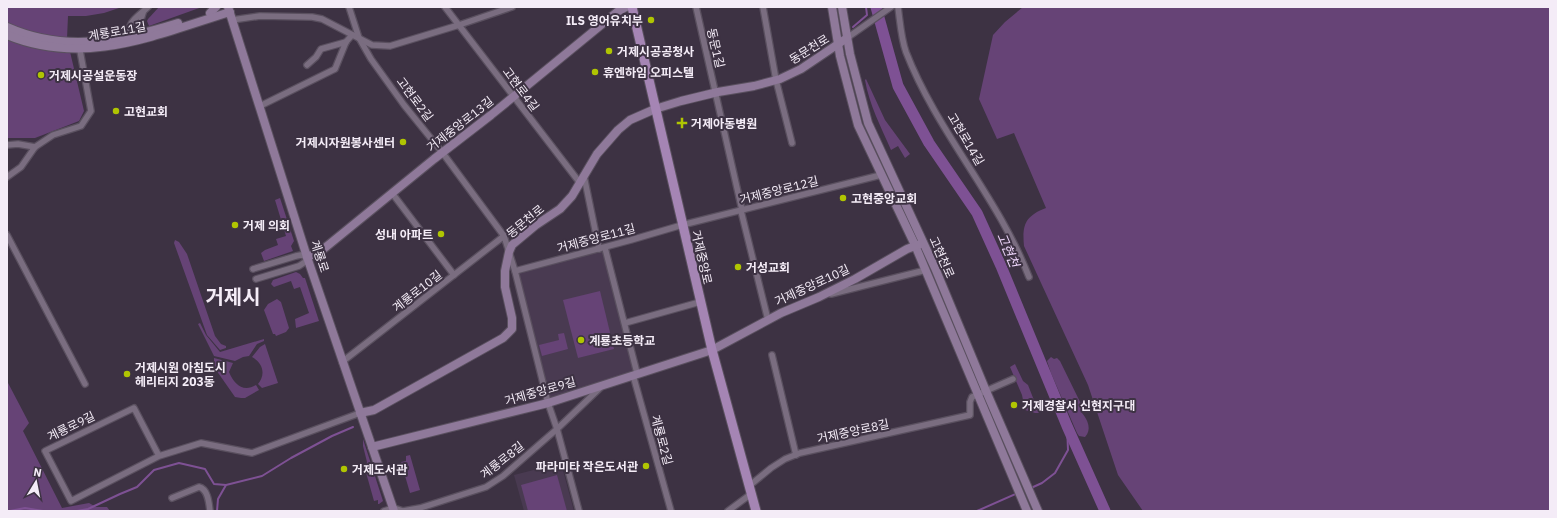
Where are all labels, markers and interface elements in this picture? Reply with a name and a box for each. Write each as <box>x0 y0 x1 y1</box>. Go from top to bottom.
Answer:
place label: ILS 영어유치부 <box>566 13 643 28</box>
marker: ILS 영어유치부 <box>646 15 656 25</box>
street label: 계룡로11길 <box>87 19 147 43</box>
street label: 동문1길 <box>704 27 728 69</box>
street label: 동문천로 <box>786 31 832 67</box>
place label: 거제시공공청사 <box>617 44 694 59</box>
marker: 거제시공공청사 <box>604 46 614 56</box>
street label: 고현로4길 <box>500 64 542 114</box>
place label: 휴엔하임 오피스텔 <box>603 65 694 80</box>
marker: 휴엔하임 오피스텔 <box>590 67 600 77</box>
place label: 거제시공설운동장 <box>49 68 137 83</box>
marker: 거제시공설운동장 <box>36 70 46 80</box>
street label: 고현로2길 <box>394 74 436 124</box>
street label: 거제중앙로13길 <box>424 93 496 155</box>
place label: 고현교회 <box>124 104 168 119</box>
marker: 고현교회 <box>111 106 121 116</box>
street label: 고현로14길 <box>944 110 988 168</box>
place label: 거제아동병원 <box>691 116 757 131</box>
marker: 거제아동병원 <box>676 117 688 129</box>
place label: 거제시자원봉사센터 <box>296 135 395 150</box>
marker: 거제시자원봉사센터 <box>398 137 408 147</box>
street label: 거제중앙로12길 <box>738 173 820 207</box>
place label: 고현중앙교회 <box>851 191 917 206</box>
marker: 고현중앙교회 <box>838 193 848 203</box>
street label: 동문천로 <box>503 201 547 241</box>
place label: 거제 의회 <box>243 218 290 233</box>
marker: 거제 의회 <box>230 220 240 230</box>
street label: 거제중앙로11길 <box>555 220 637 256</box>
place label: 성내 아파트 <box>375 227 433 242</box>
street label: 거제중앙로 <box>688 228 716 286</box>
marker: 성내 아파트 <box>436 229 446 239</box>
water label: 고현천 <box>993 230 1023 271</box>
street label: 고현천로 <box>926 234 958 280</box>
street label: 계룡로 <box>308 238 332 274</box>
place label: 거성교회 <box>746 260 790 275</box>
street label: 거제중앙로10길 <box>772 261 852 309</box>
marker: 거성교회 <box>733 262 743 272</box>
street label: 계룡로10길 <box>389 267 445 315</box>
district label: 거제시 <box>205 283 261 310</box>
place label: 계룡초등학교 <box>589 333 655 348</box>
marker: 계룡초등학교 <box>576 335 586 345</box>
place label: 거제시원 아침도시 헤리티지 203동 <box>135 360 226 389</box>
marker: 거제시원 아침도시 헤리티지 203동 <box>122 369 132 379</box>
street label: 거제중앙로9길 <box>503 374 577 408</box>
place label: 거제경찰서 신현지구대 <box>1022 398 1135 413</box>
marker: 거제경찰서 신현지구대 <box>1009 400 1019 410</box>
street label: 계룡로9길 <box>45 408 97 444</box>
street label: 계룡로2길 <box>648 413 676 467</box>
street label: 거제중앙로8길 <box>816 416 890 446</box>
street label: 계룡로8길 <box>477 438 527 482</box>
place label: 파라미타 작은도서관 <box>536 459 638 474</box>
marker: 파라미타 작은도서관 <box>641 461 651 471</box>
north arrow <box>16 462 56 502</box>
place label: 거제도서관 <box>352 462 407 477</box>
marker: 거제도서관 <box>339 464 349 474</box>
text: N <box>33 465 43 480</box>

